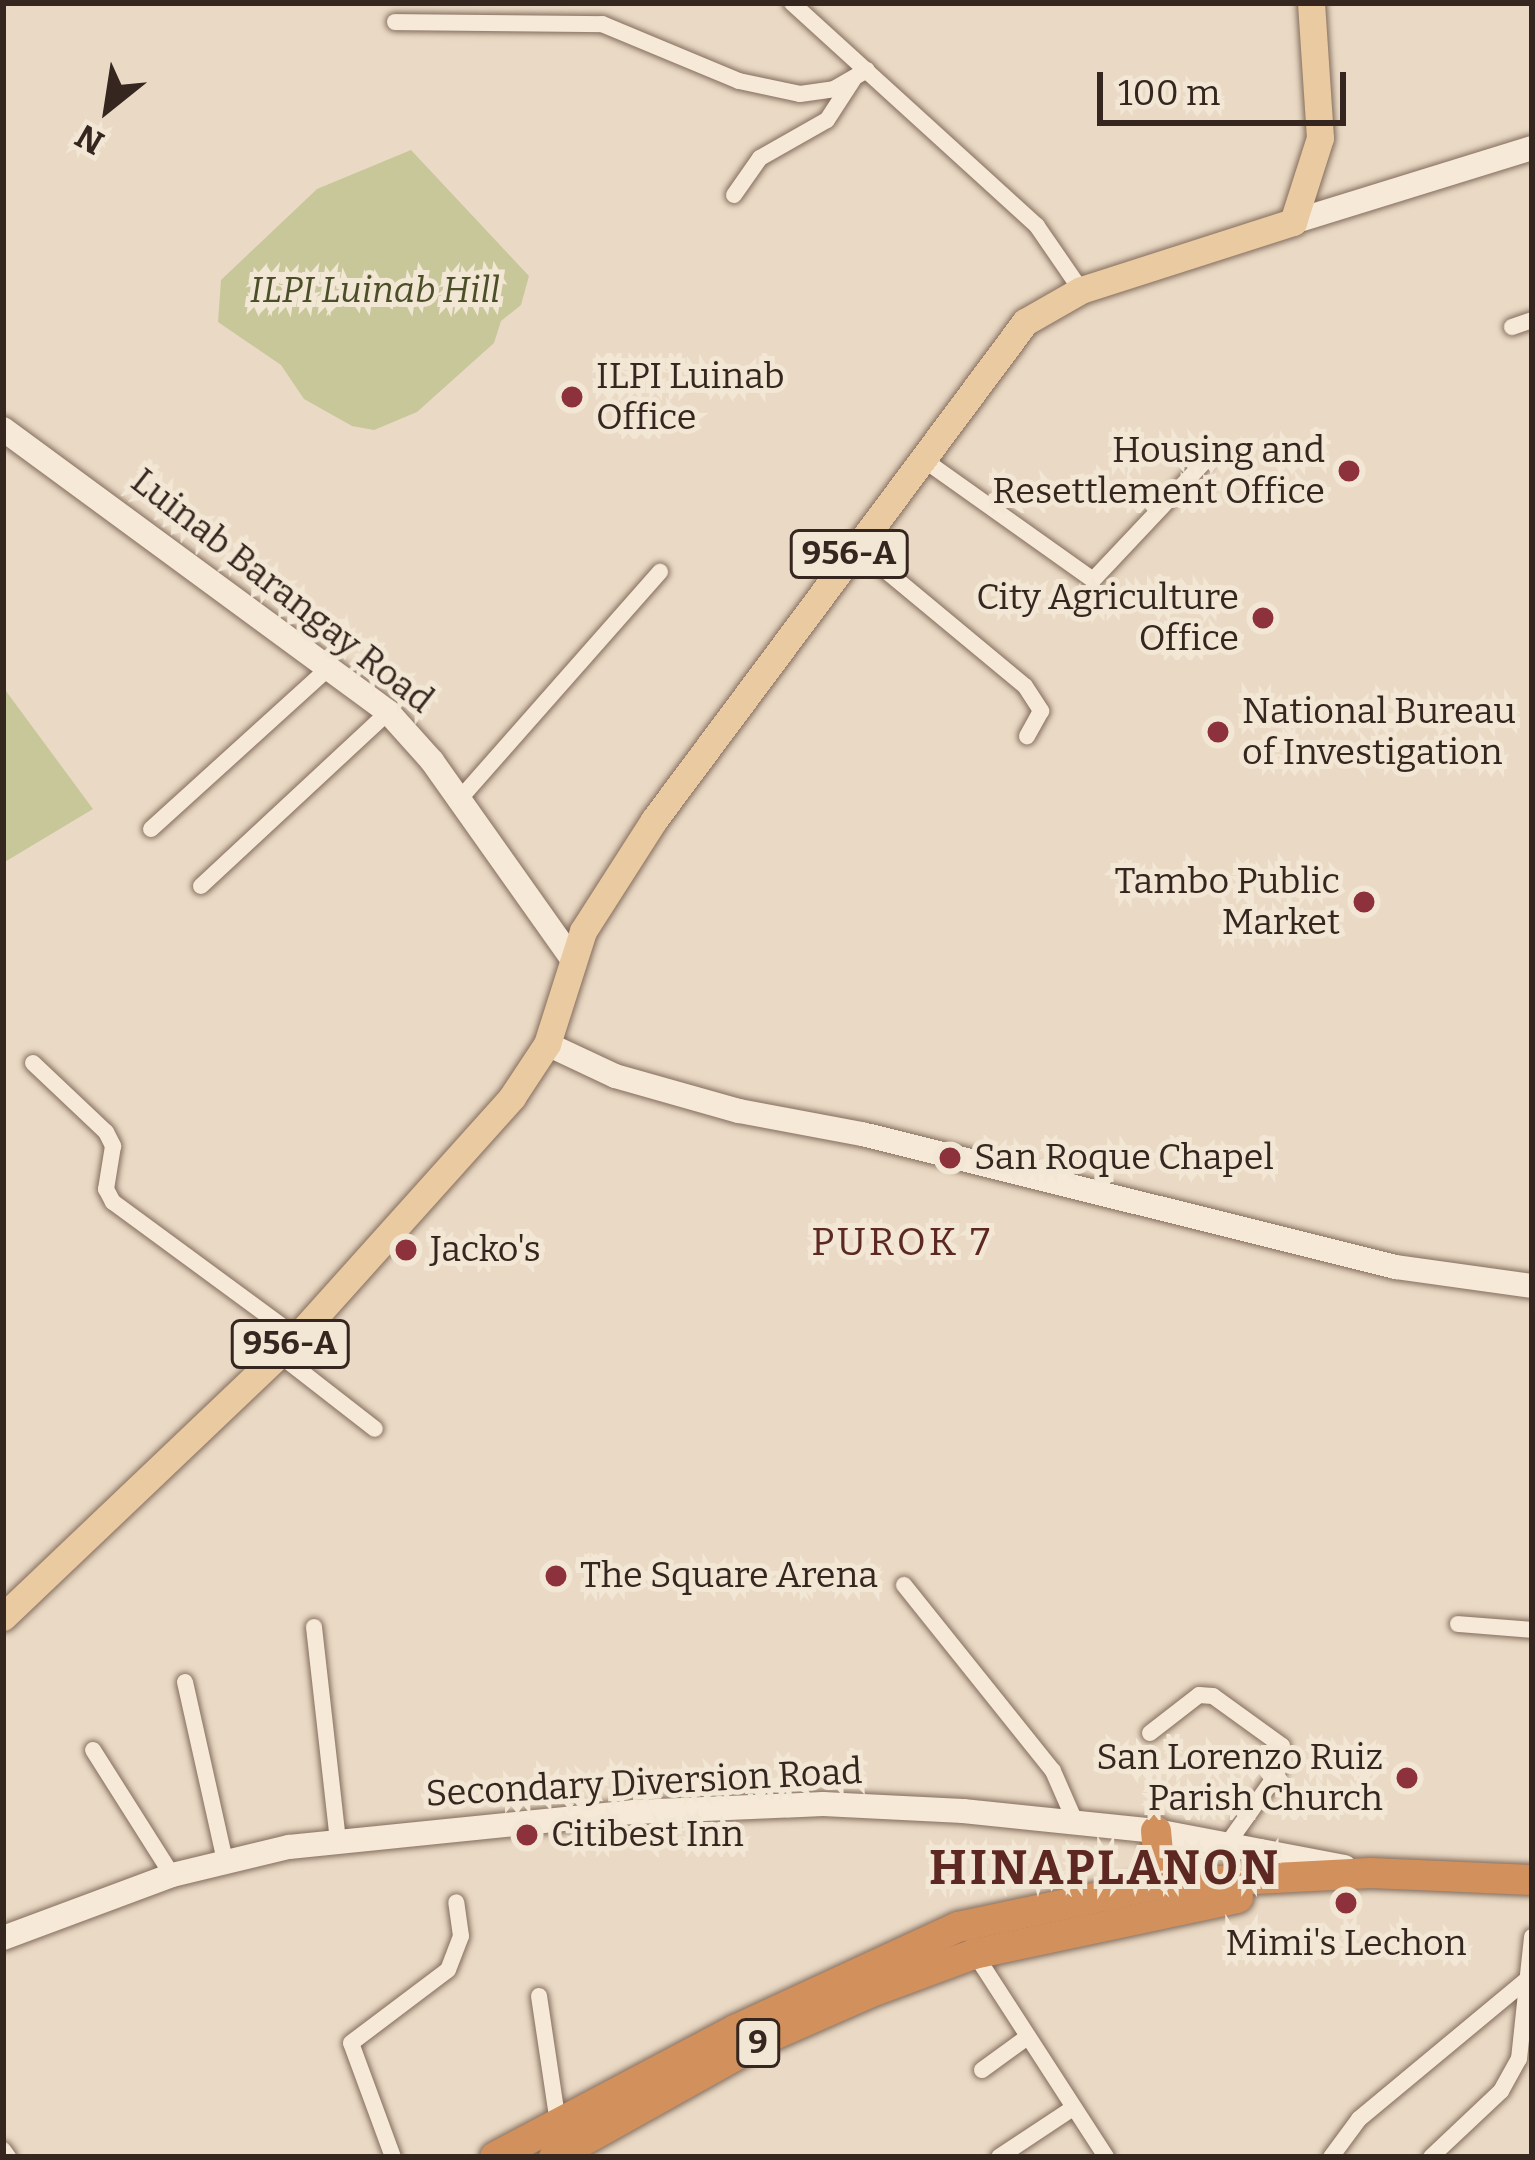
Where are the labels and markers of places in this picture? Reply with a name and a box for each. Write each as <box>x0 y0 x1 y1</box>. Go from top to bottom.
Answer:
place label: ILPI Luinab Office <box>596 354 785 439</box>
marker: ILPI Luinab Office <box>559 384 585 410</box>
place label: Housing and Resettlement Office <box>992 428 1325 513</box>
marker: Housing and Resettlement Office <box>1336 458 1362 484</box>
place label: City Agriculture Office <box>976 575 1239 660</box>
marker: City Agriculture Office <box>1250 605 1276 631</box>
place label: National Bureau of Investigation <box>1242 689 1516 774</box>
marker: National Bureau of Investigation <box>1205 719 1231 745</box>
place label: Tambo Public Market <box>1114 859 1340 944</box>
marker: Tambo Public Market <box>1351 889 1377 915</box>
place label: San Roque Chapel <box>974 1136 1274 1180</box>
marker: San Roque Chapel <box>937 1145 963 1171</box>
place label: Jacko's <box>430 1228 541 1272</box>
marker: Jacko's <box>393 1237 419 1263</box>
place label: The Square Arena <box>580 1554 878 1598</box>
marker: The Square Arena <box>543 1563 569 1589</box>
place label: San Lorenzo Ruiz Parish Church <box>1096 1735 1383 1820</box>
marker: San Lorenzo Ruiz Parish Church <box>1394 1765 1420 1791</box>
place label: Citibest Inn <box>551 1813 744 1857</box>
marker: Citibest Inn <box>514 1822 540 1848</box>
marker: Mimi's Lechon <box>1333 1890 1359 1916</box>
place label: Mimi's Lechon <box>1226 1922 1466 1966</box>

